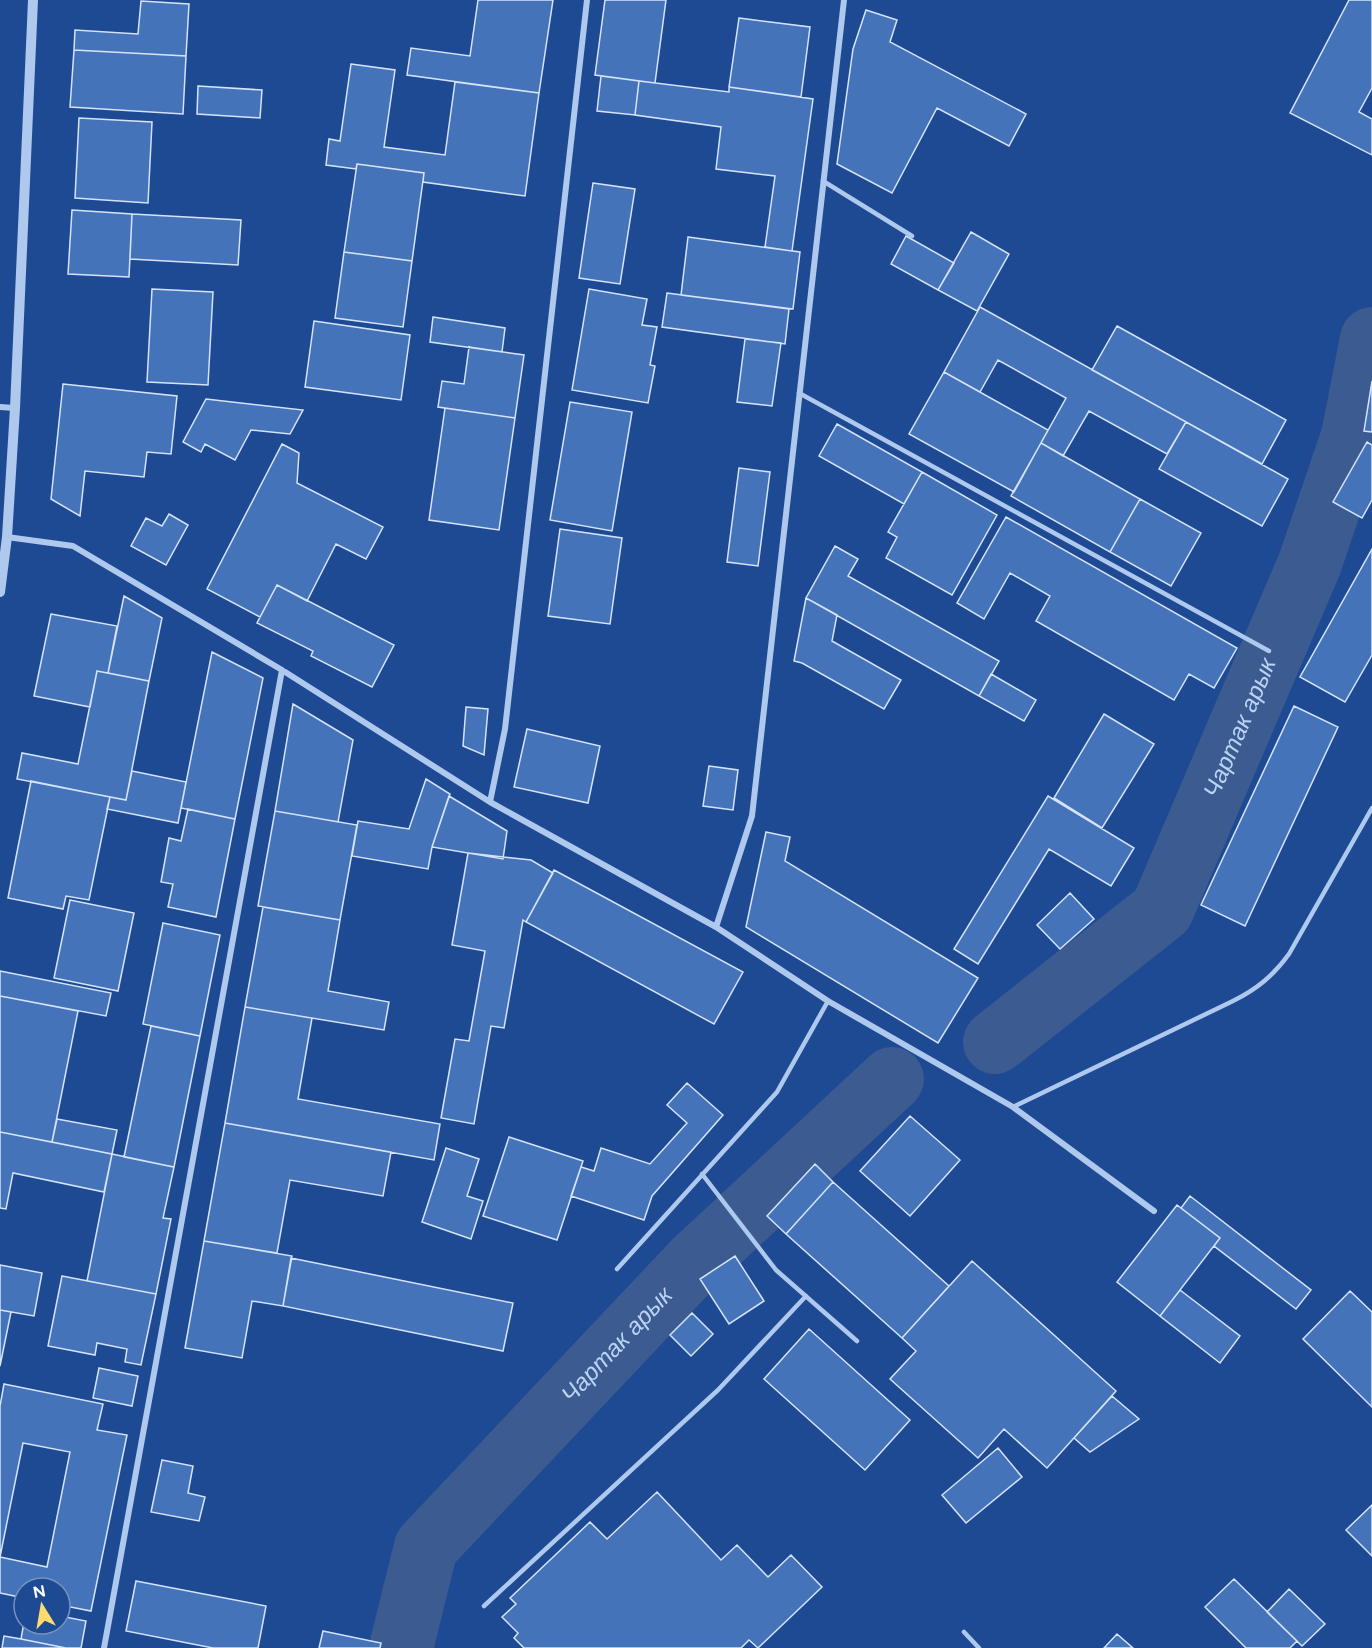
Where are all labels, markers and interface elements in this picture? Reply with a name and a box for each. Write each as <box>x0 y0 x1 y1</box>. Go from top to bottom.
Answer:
water label: Чартак арык <box>1197 652 1282 802</box>
water label: Чартак арык <box>555 1279 679 1409</box>
north arrow <box>12 1576 72 1636</box>
text: N <box>31 1581 47 1602</box>

